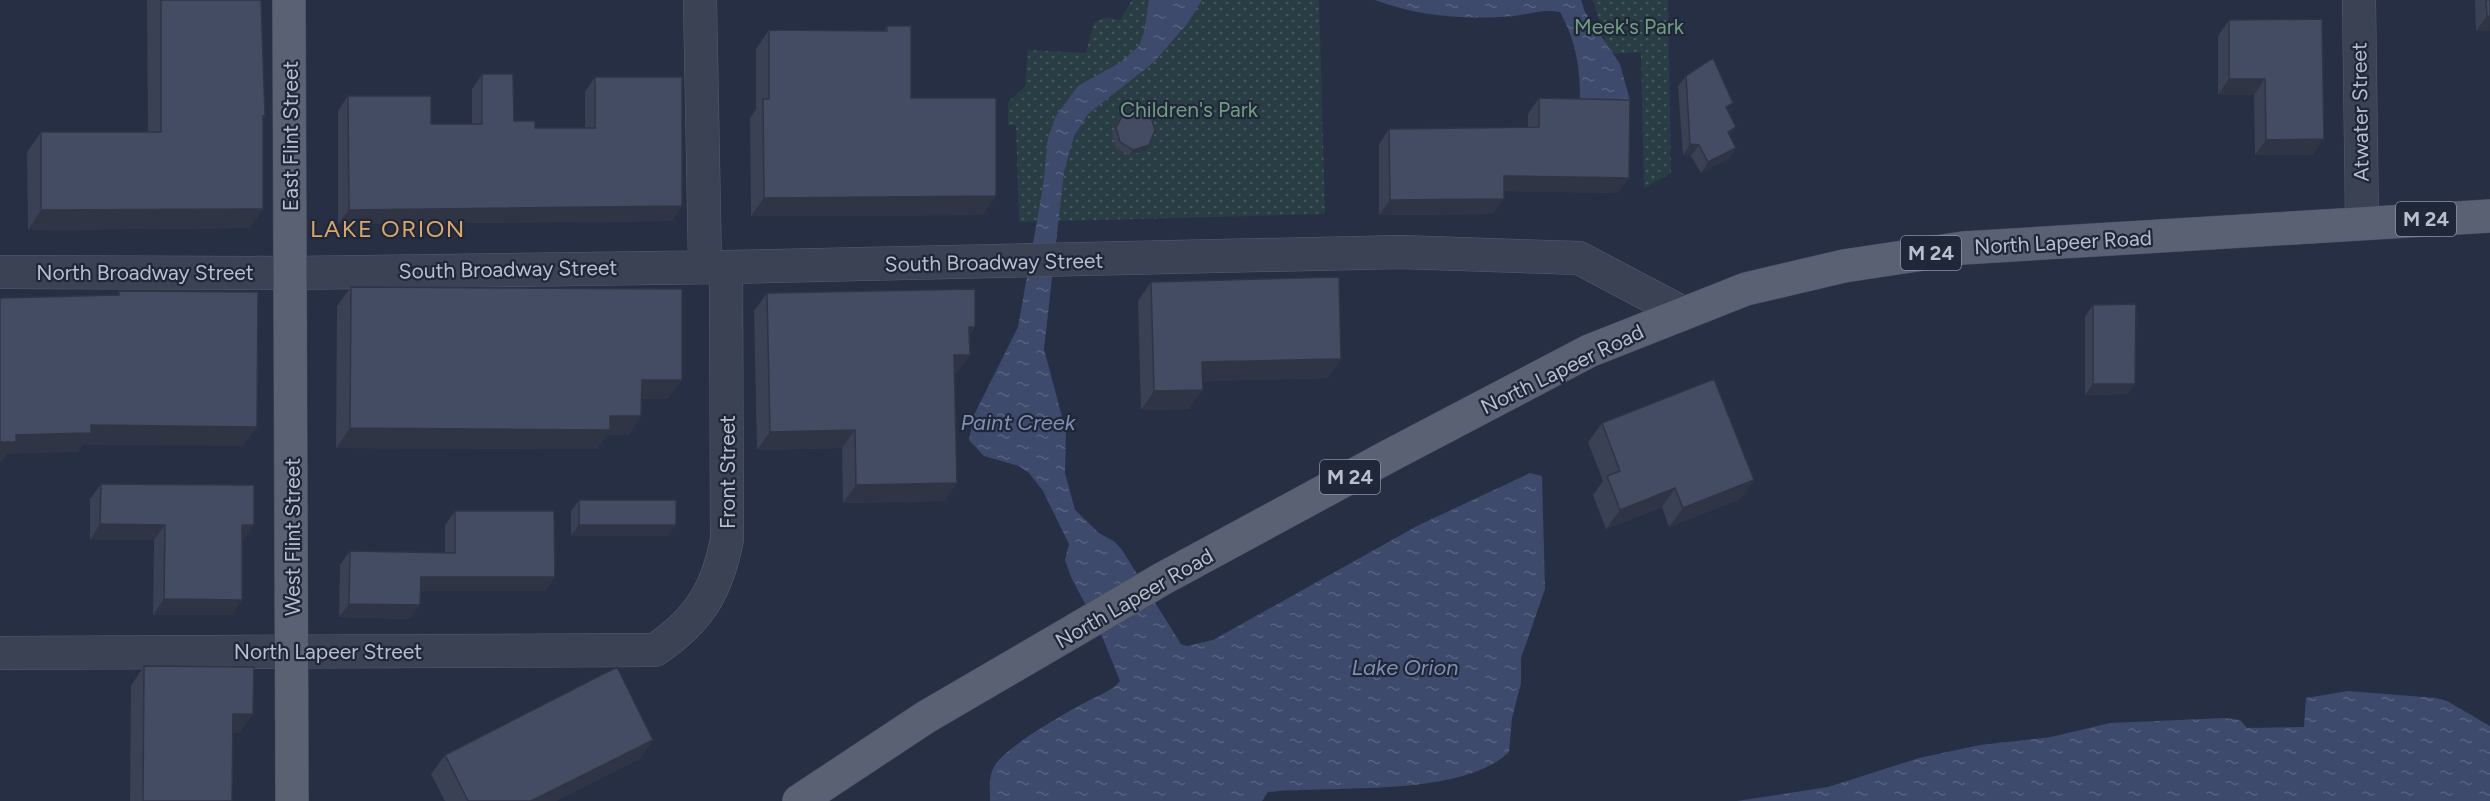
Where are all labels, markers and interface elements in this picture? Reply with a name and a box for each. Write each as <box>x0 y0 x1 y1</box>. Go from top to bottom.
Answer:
park label: Meek's Park <box>1574 14 1685 39</box>
street label: Atwater Street <box>2346 42 2374 182</box>
street label: East Flint Street <box>278 61 303 211</box>
park label: Children's Park <box>1120 97 1259 122</box>
road number: M 24 <box>2396 202 2456 236</box>
district label: LAKE ORION <box>310 214 466 243</box>
street label: North Lapeer Road <box>1973 225 2153 259</box>
road number: M 24 <box>1901 236 1961 270</box>
street label: South Broadway Street <box>885 248 1104 276</box>
street label: South Broadway Street <box>399 255 618 283</box>
street label: North Broadway Street <box>36 260 254 285</box>
street label: North Lapeer Road <box>1477 319 1647 419</box>
water label: Paint Creek <box>961 409 1077 436</box>
street label: Front Street <box>715 415 740 529</box>
street label: West Flint Street <box>280 458 305 616</box>
road number: M 24 <box>1320 460 1380 494</box>
street label: North Lapeer Road <box>1051 543 1217 653</box>
street label: North Lapeer Street <box>234 639 422 664</box>
water label: Lake Orion <box>1351 654 1459 681</box>

